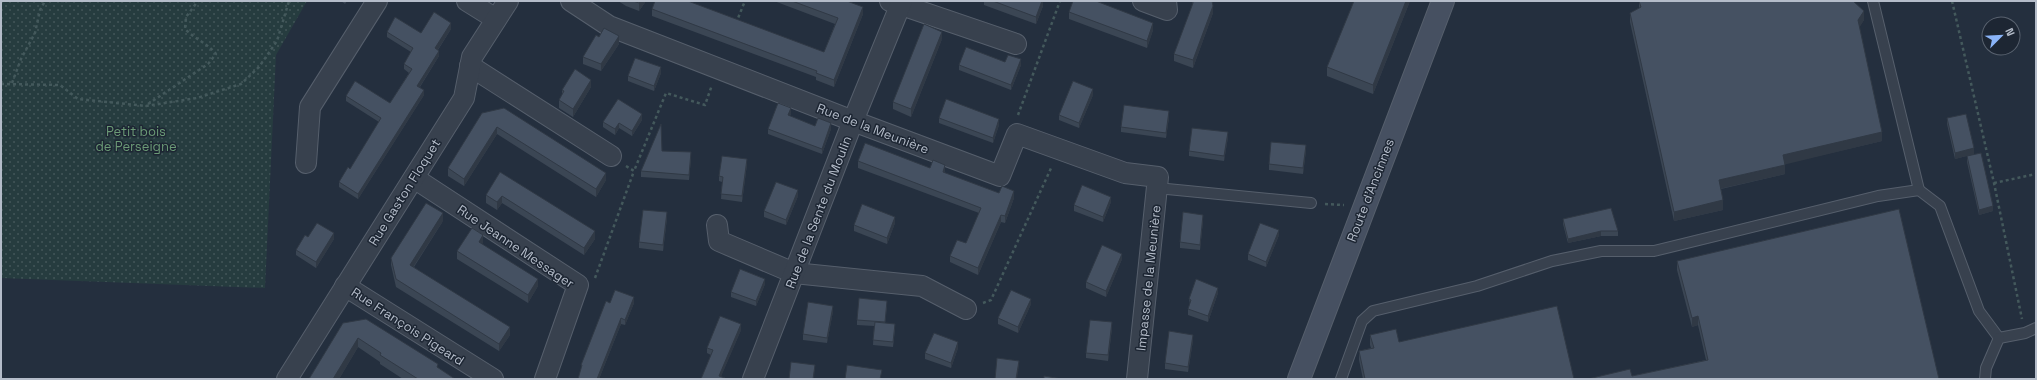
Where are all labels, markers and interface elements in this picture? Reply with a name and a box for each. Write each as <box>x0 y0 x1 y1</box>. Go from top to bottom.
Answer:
north arrow <box>1981 16 2021 56</box>
text: N <box>2002 26 2018 38</box>
street label: Rue de la Meunière <box>814 99 931 158</box>
park label: Petit bois de Perseigne <box>95 123 177 155</box>
street label: Rue de la Sente du Moulin <box>781 133 855 291</box>
street label: Rue Gaston Floquet <box>365 136 444 249</box>
street label: Route d'Ancinnes <box>1343 136 1398 244</box>
street label: Rue Jeanne Messager <box>454 201 578 292</box>
street label: Impasse de la Meunière <box>1132 204 1165 352</box>
street label: Rue François Pigeard <box>348 284 467 369</box>

